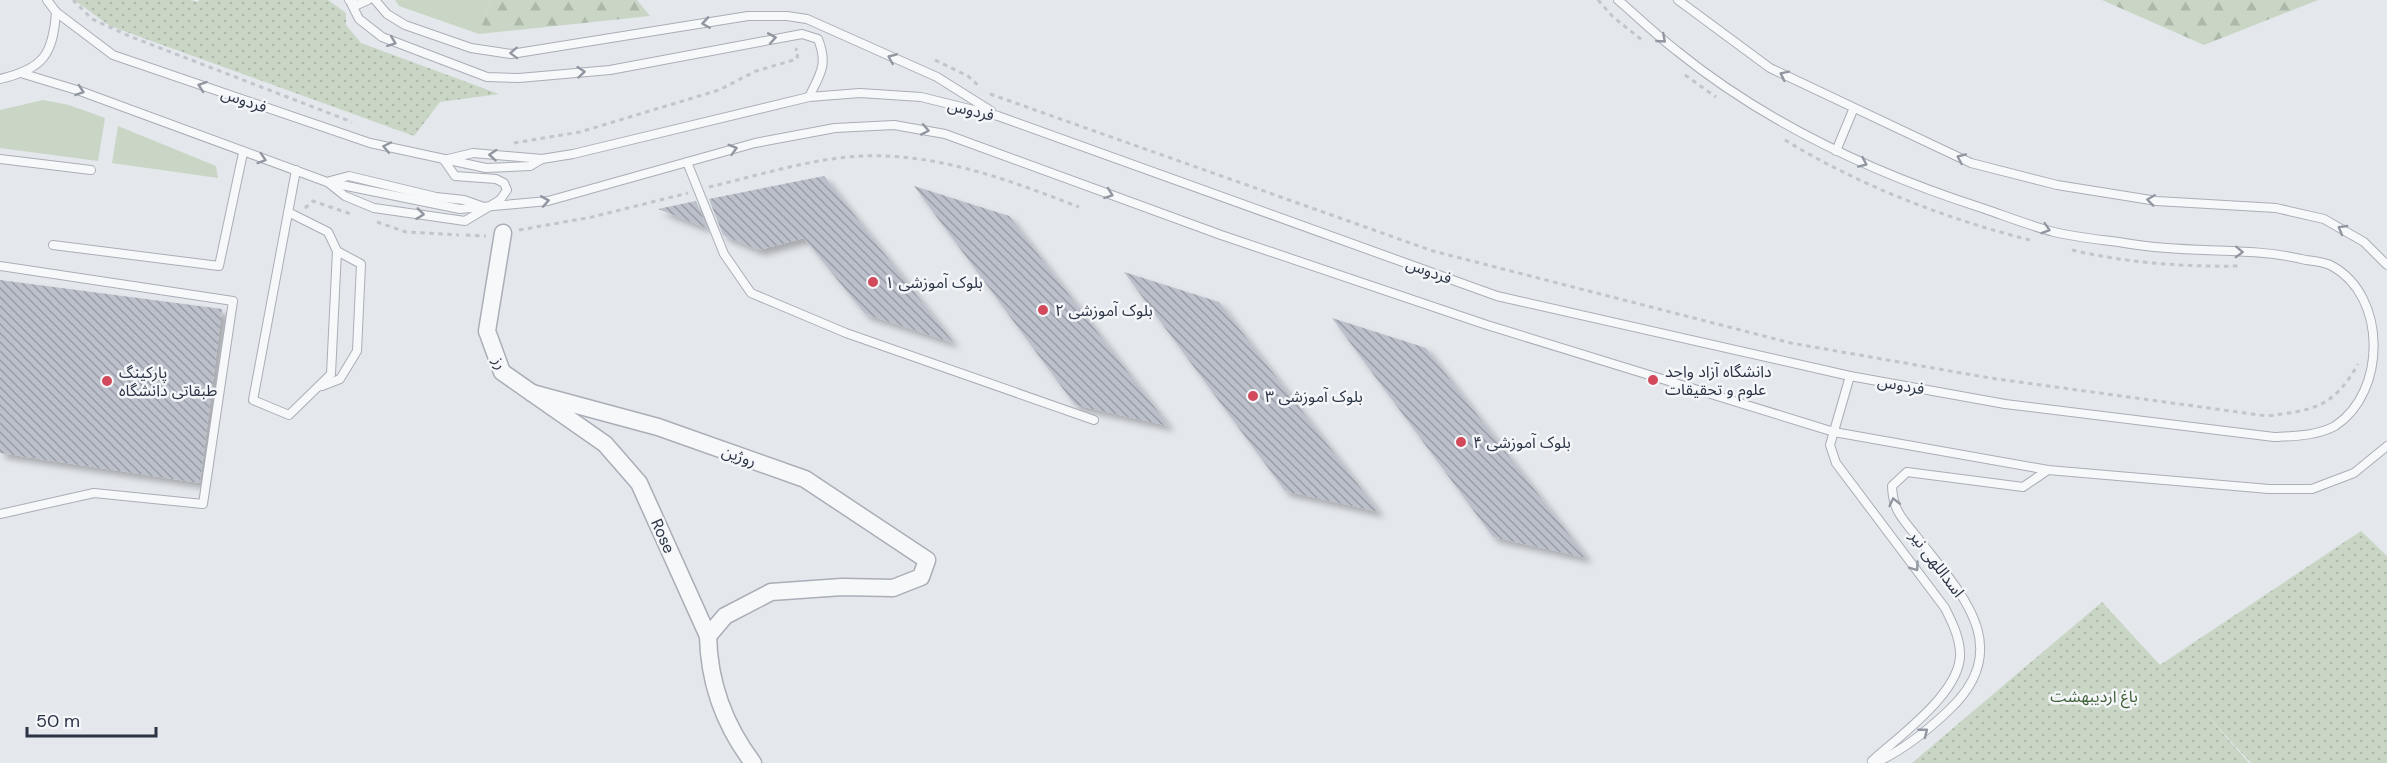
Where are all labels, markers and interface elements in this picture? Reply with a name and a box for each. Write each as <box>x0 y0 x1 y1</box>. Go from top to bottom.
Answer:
one-way arrow <box>702 17 711 29</box>
one-way arrow <box>768 32 777 44</box>
one-way arrow <box>1655 32 1666 43</box>
one-way arrow <box>387 34 397 47</box>
one-way arrow <box>509 46 518 59</box>
one-way arrow <box>887 53 898 65</box>
one-way arrow <box>576 66 585 79</box>
one-way arrow <box>1780 71 1791 83</box>
one-way arrow <box>197 80 208 93</box>
street label: فردوس <box>218 82 270 118</box>
one-way arrow <box>74 84 85 96</box>
street label: فردوس <box>946 94 996 126</box>
one-way arrow <box>920 123 930 136</box>
one-way arrow <box>383 141 393 154</box>
one-way arrow <box>727 144 738 156</box>
one-way arrow <box>488 149 498 162</box>
one-way arrow <box>256 152 267 164</box>
one-way arrow <box>1956 154 1967 166</box>
one-way arrow <box>1857 156 1868 168</box>
one-way arrow <box>1103 187 1114 200</box>
one-way arrow <box>2146 194 2155 206</box>
one-way arrow <box>540 195 550 208</box>
one-way arrow <box>415 207 424 220</box>
one-way arrow <box>2040 222 2051 234</box>
one-way arrow <box>2337 225 2348 236</box>
one-way arrow <box>2235 245 2244 258</box>
street label: فردوس <box>1403 253 1455 289</box>
place label: بلوک آموزشی ۱ <box>885 272 983 293</box>
marker: بلوک آموزشی ۱ <box>866 275 880 289</box>
place label: بلوک آموزشی ۲ <box>1055 300 1153 321</box>
marker: بلوک آموزشی ۲ <box>1036 303 1050 317</box>
street label: رز <box>488 352 512 373</box>
place label: دانشگاه آزاد واحد علوم و تحقیقات <box>1665 361 1772 402</box>
place label: پارکینگ طبقاتی دانشگاه <box>119 362 217 401</box>
street label: فردوس <box>1876 371 1926 399</box>
marker: دانشگاه آزاد واحد علوم و تحقیقات <box>1646 373 1660 387</box>
marker: پارکینگ طبقاتی دانشگاه <box>100 374 114 388</box>
place label: بلوک آموزشی ۳ <box>1265 386 1363 407</box>
marker: بلوک آموزشی ۳ <box>1246 389 1260 403</box>
place label: بلوک آموزشی ۴ <box>1473 432 1571 453</box>
marker: بلوک آموزشی ۴ <box>1454 435 1468 449</box>
street label: روژین <box>719 440 759 472</box>
one-way arrow <box>1889 497 1902 507</box>
street label: Rose <box>646 515 680 557</box>
street label: اسداللهی نیر <box>1904 526 1969 602</box>
one-way arrow <box>1908 560 1919 571</box>
park label: باغ اردیبهشت <box>2050 686 2138 709</box>
scale bar <box>27 700 156 738</box>
text: 50 m <box>36 709 80 733</box>
one-way arrow <box>1918 728 1929 739</box>

